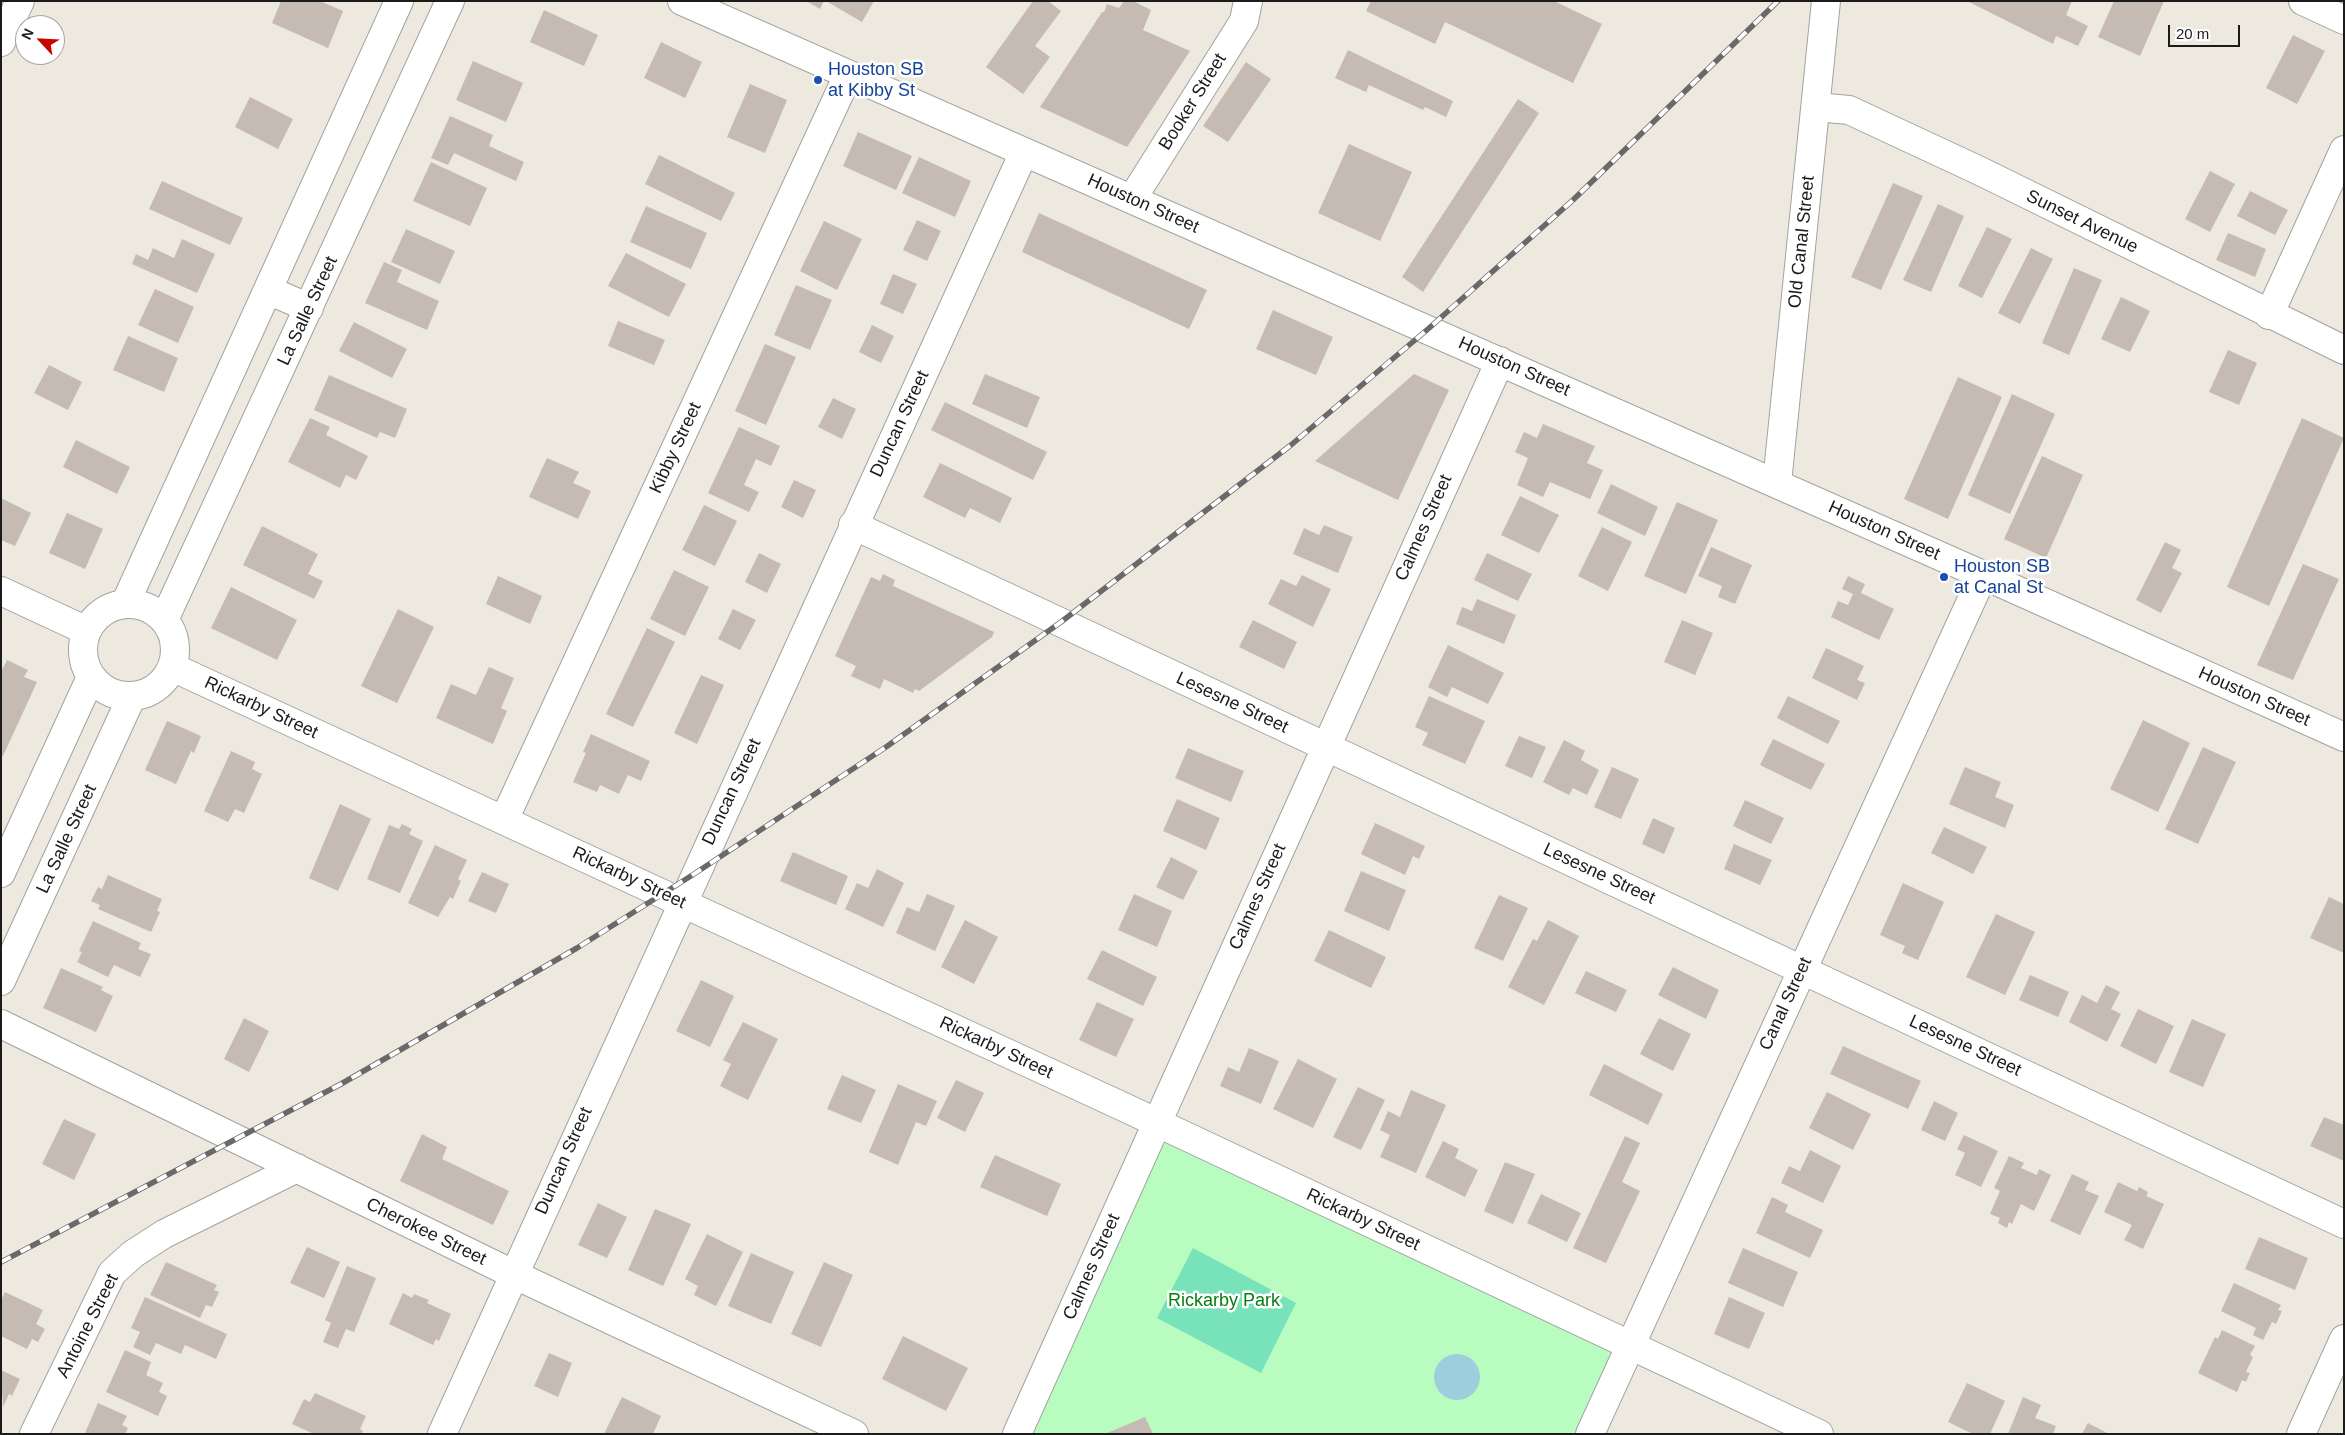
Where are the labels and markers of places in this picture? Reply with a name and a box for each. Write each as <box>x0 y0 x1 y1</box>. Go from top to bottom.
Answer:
place label: Houston SB at Kibby St <box>828 59 924 102</box>
marker: Houston SB at Kibby St <box>812 74 824 86</box>
place label: Houston SB at Canal St <box>1954 556 2050 598</box>
marker: Houston SB at Canal St <box>1938 571 1950 583</box>

